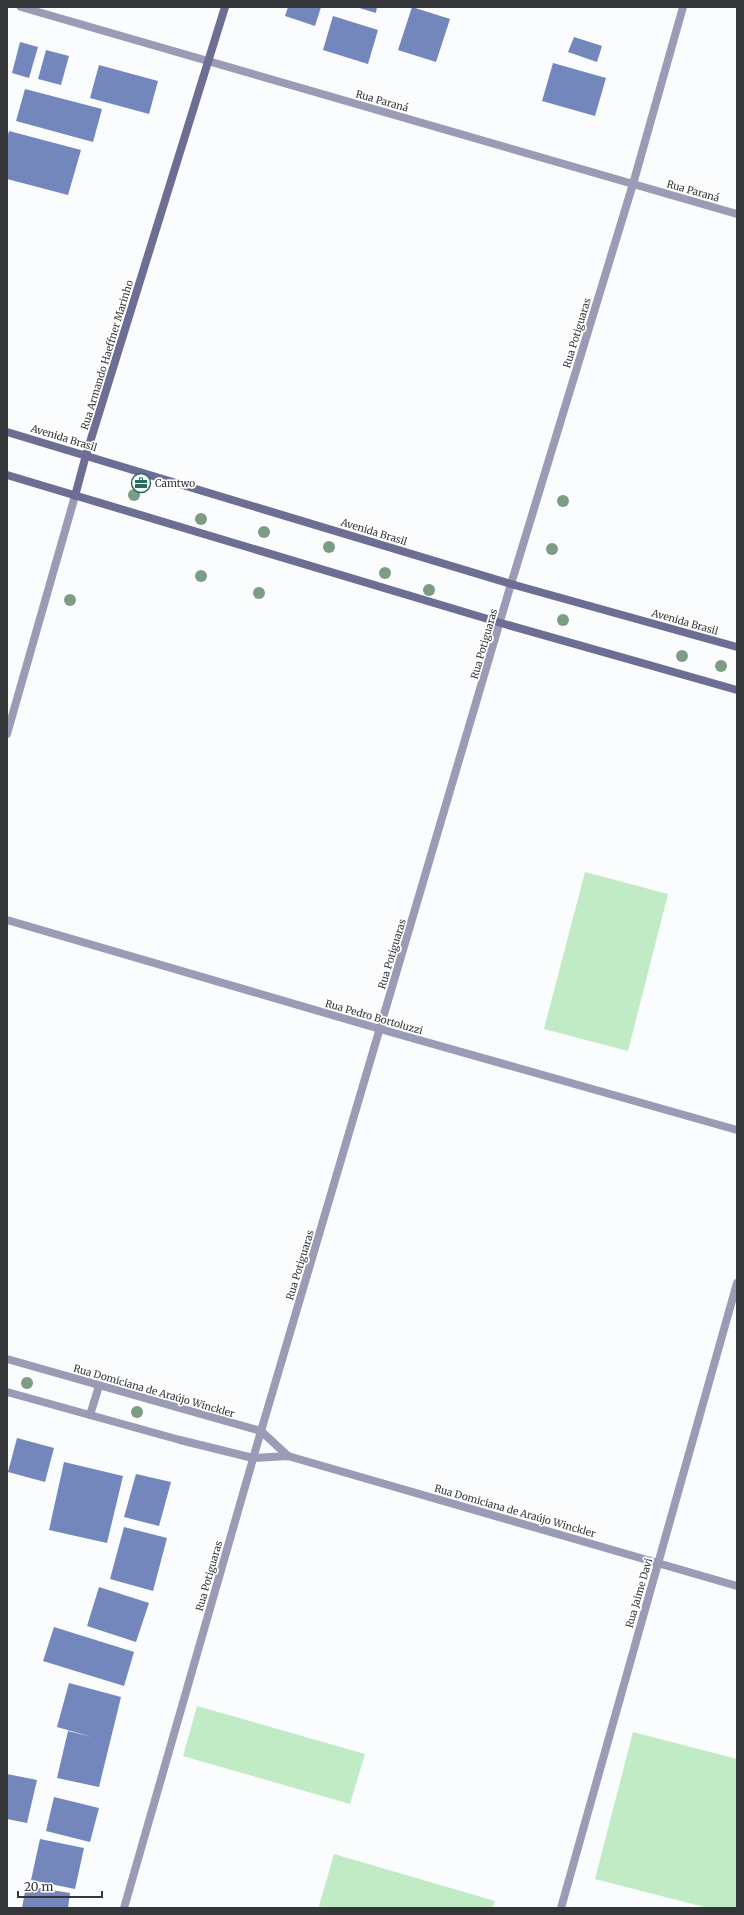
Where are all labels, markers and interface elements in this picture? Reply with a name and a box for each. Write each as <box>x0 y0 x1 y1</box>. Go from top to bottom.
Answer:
street label: Rua Paraná <box>354 87 410 115</box>
street label: Rua Paraná <box>665 177 721 205</box>
street label: Rua Armando Haeffner Marinho <box>78 278 136 431</box>
street label: Rua Potiguaras <box>560 296 594 370</box>
street label: Avenida Brasil <box>28 421 99 454</box>
office icon: Camtwo <box>130 472 152 494</box>
place label: Camtwo <box>155 477 195 490</box>
street label: Avenida Brasil <box>338 515 409 548</box>
street label: Avenida Brasil <box>649 606 720 638</box>
street label: Rua Potiguaras <box>468 607 500 681</box>
street label: Rua Potiguaras <box>375 917 409 991</box>
street label: Rua Pedro Bortoluzzi <box>324 997 424 1037</box>
street label: Rua Potiguaras <box>283 1228 317 1302</box>
street label: Rua Domiciana de Araújo Winckler <box>72 1362 237 1420</box>
street label: Rua Domiciana de Araújo Winckler <box>433 1482 598 1540</box>
street label: Rua Potiguaras <box>193 1539 225 1613</box>
street label: Rua Jaime Davi <box>623 1557 655 1629</box>
scale bar <box>18 1873 102 1899</box>
text: 20 m <box>24 1879 53 1894</box>

